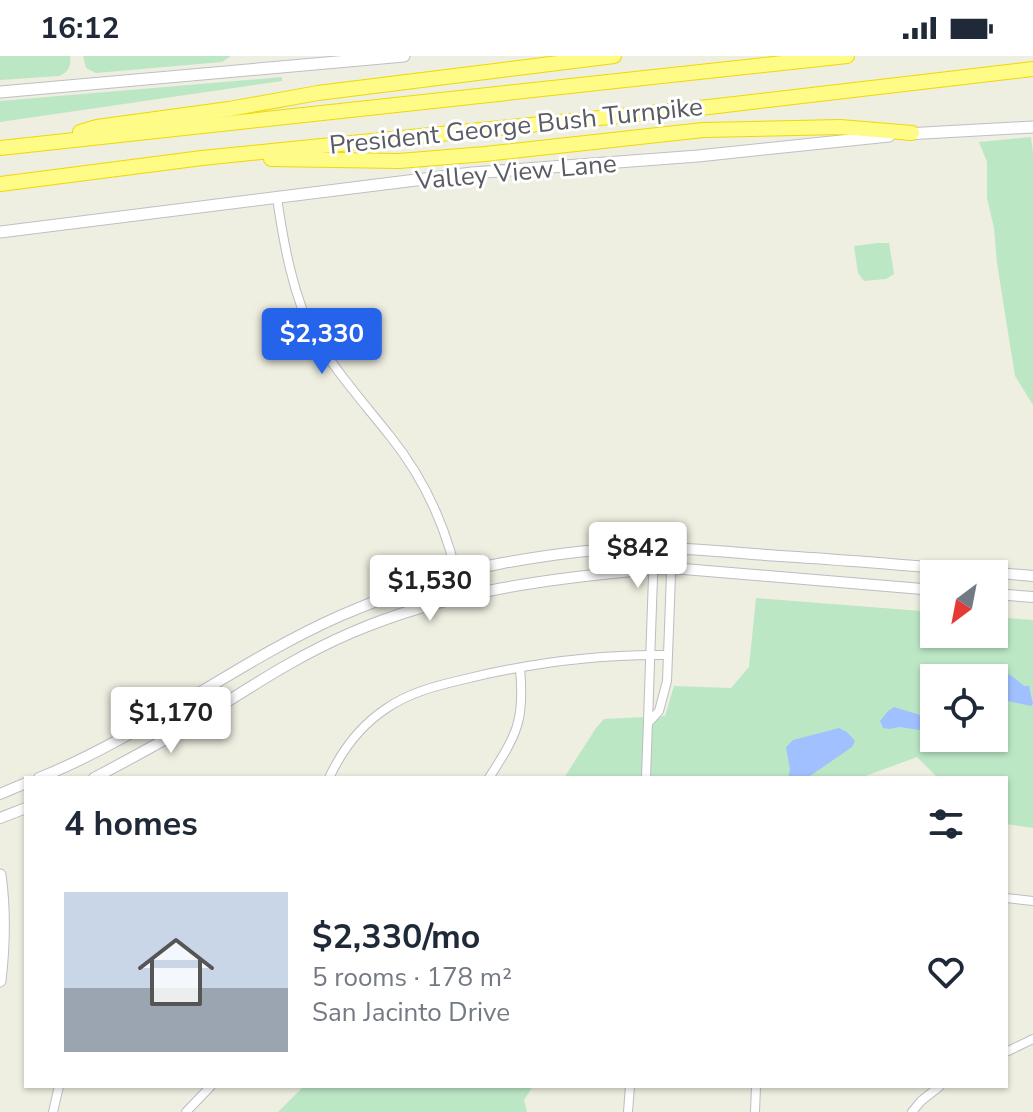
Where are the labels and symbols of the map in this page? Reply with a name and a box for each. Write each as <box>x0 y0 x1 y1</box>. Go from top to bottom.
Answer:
street label: President George Bush Turnpike <box>327 89 705 163</box>
street label: Valley View Lane <box>413 146 618 198</box>
pin: $2,330 <box>257 308 387 376</box>
pin: $842 <box>591 522 685 590</box>
pin: $1,530 <box>365 555 495 623</box>
north arrow <box>920 560 1008 648</box>
pin: $1,170 <box>106 687 236 755</box>

